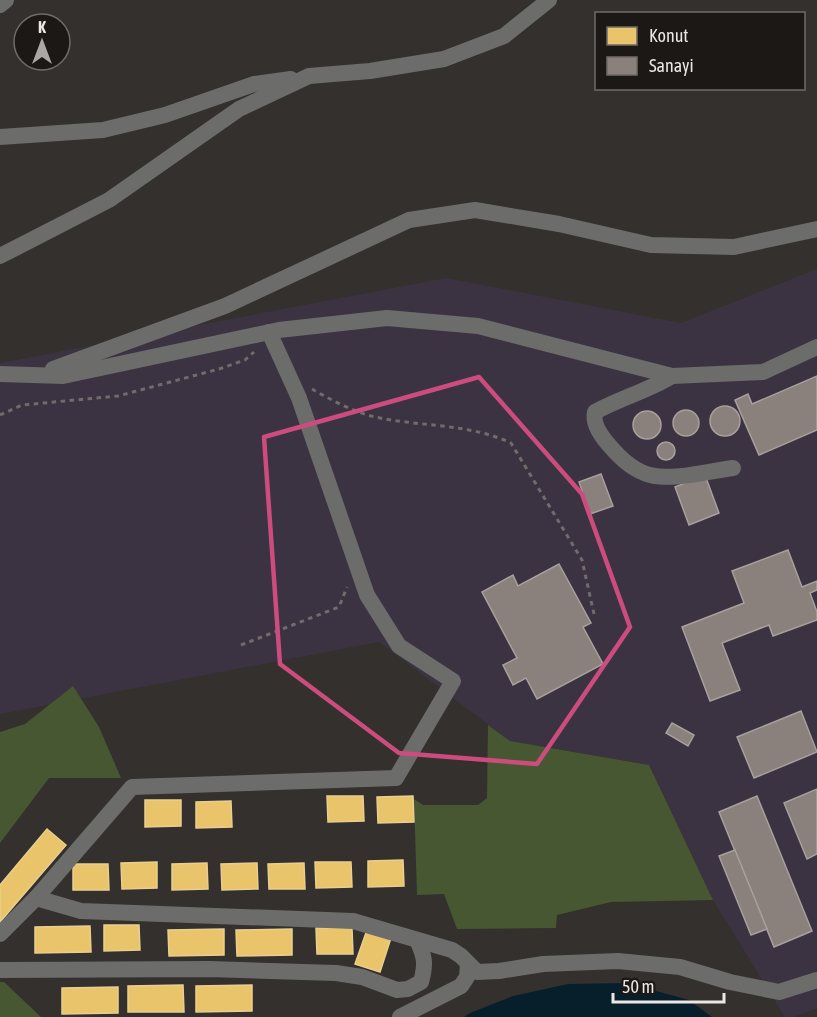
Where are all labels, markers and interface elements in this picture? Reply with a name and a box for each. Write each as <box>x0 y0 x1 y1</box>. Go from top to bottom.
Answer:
north arrow <box>12 12 72 72</box>
legend <box>595 12 805 90</box>
text: K <box>38 18 46 36</box>
text: Konut <box>649 25 689 46</box>
text: Sanayi <box>649 55 694 76</box>
scale bar <box>613 966 724 1004</box>
text: 50 m <box>622 976 654 997</box>

